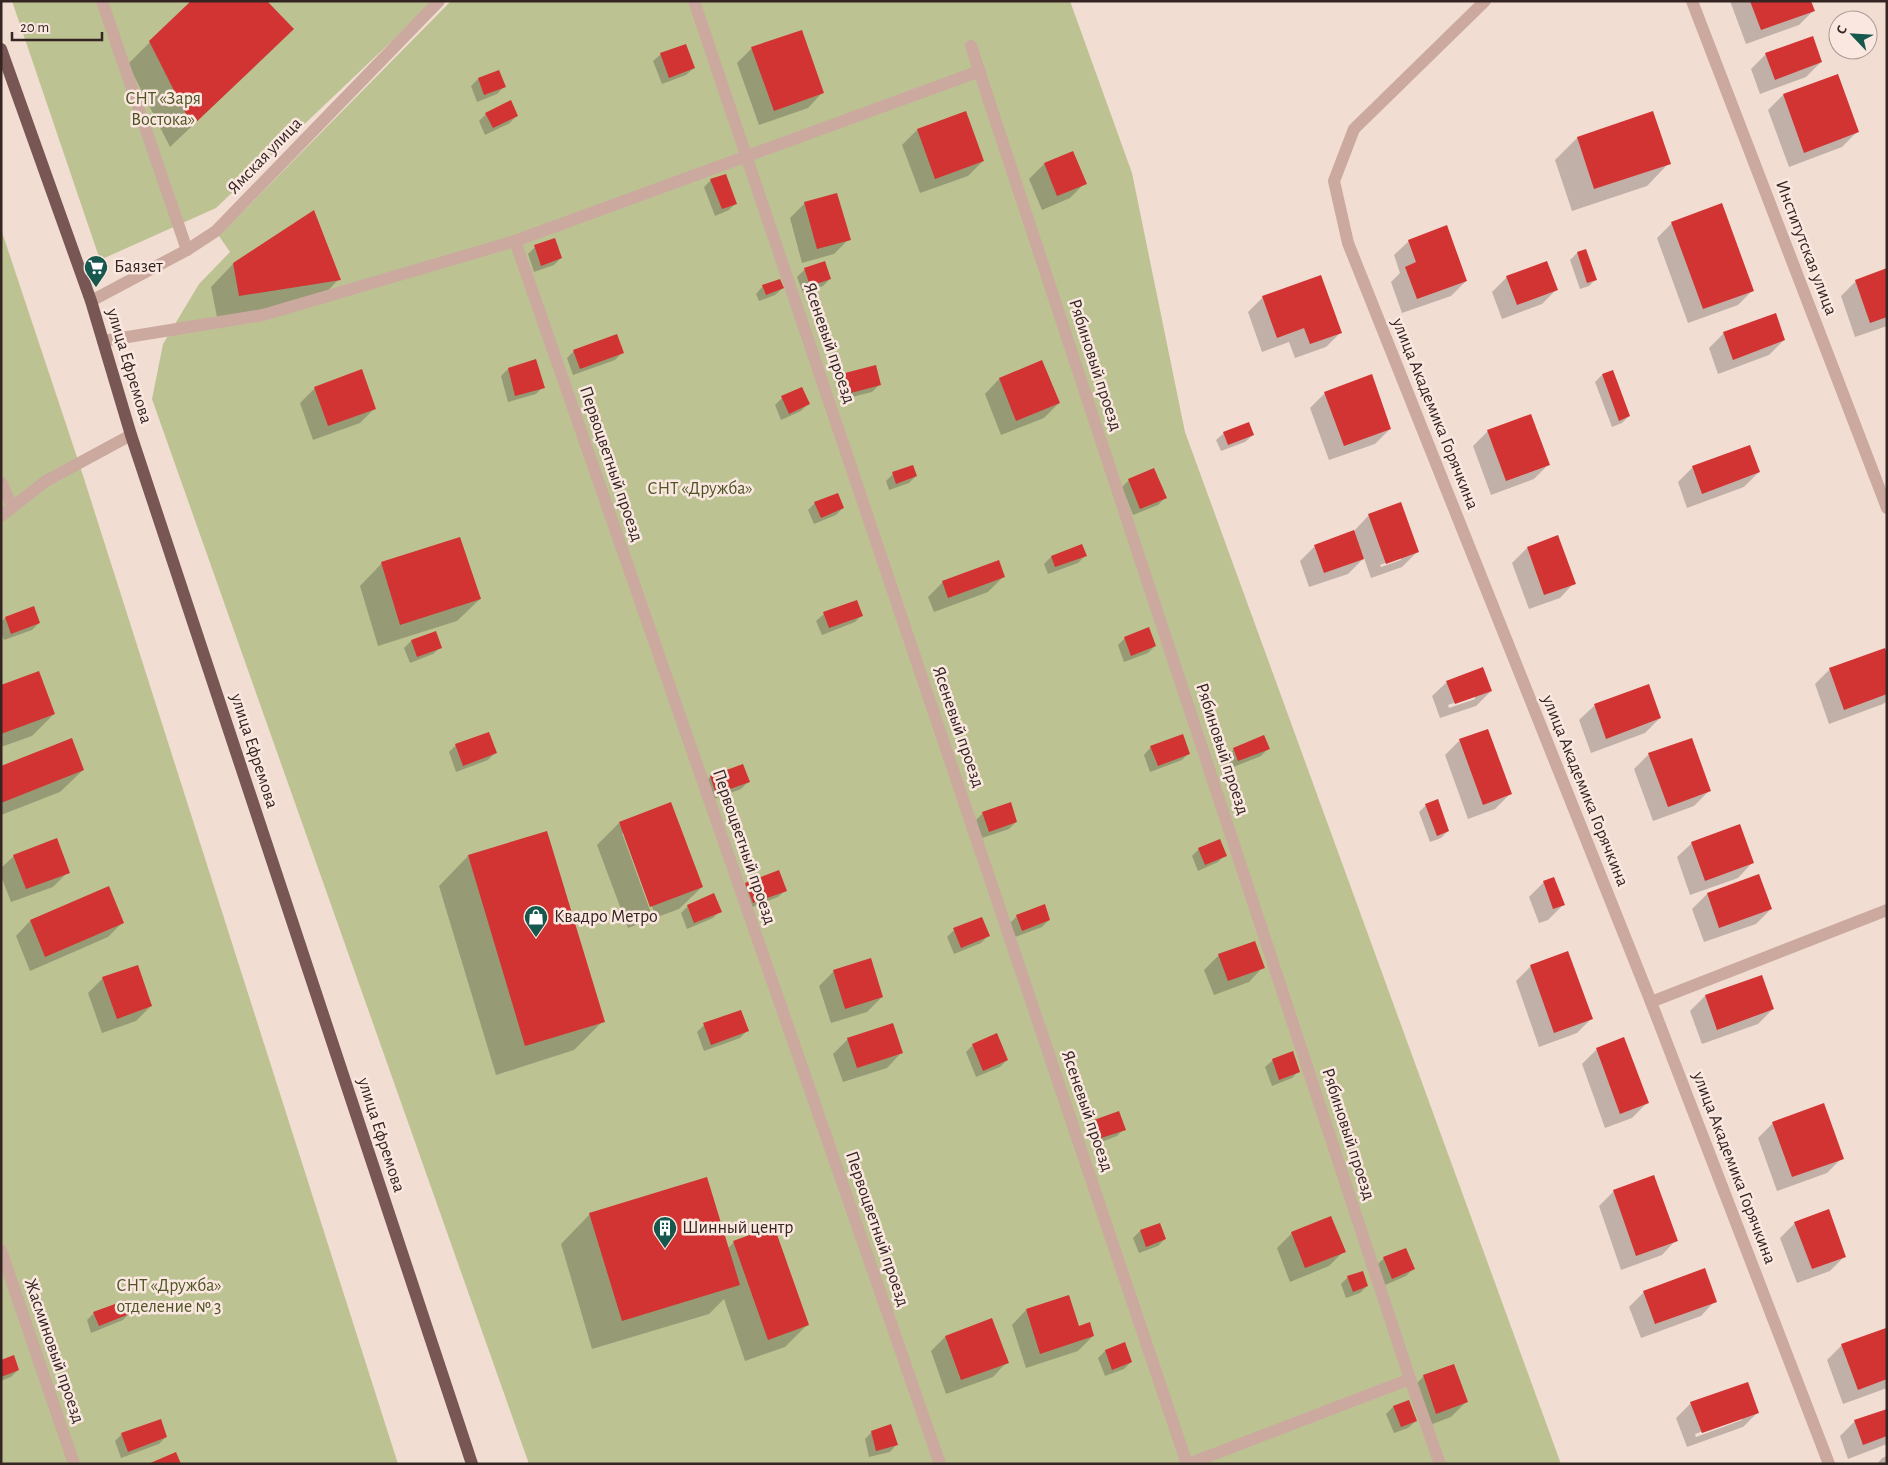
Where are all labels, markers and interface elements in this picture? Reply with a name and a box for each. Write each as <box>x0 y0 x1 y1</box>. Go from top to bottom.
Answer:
scale bar <box>12 10 102 42</box>
north arrow <box>1828 10 1878 60</box>
text: 20 m <box>20 20 49 35</box>
text: С <box>1834 23 1850 36</box>
park label: СНТ «Заря Востока» <box>125 90 201 129</box>
street label: Ямская улица <box>224 114 306 198</box>
street label: Институтская улица <box>1772 178 1840 318</box>
supermarket icon: Баязет <box>83 254 109 288</box>
place label: Баязет <box>114 258 163 276</box>
street label: Ясеневый проезд <box>800 280 858 406</box>
street label: Рябиновый проезд <box>1065 297 1126 433</box>
street label: улица Ефремова <box>103 305 155 426</box>
street label: улица Академика Горячкина <box>1388 315 1482 512</box>
street label: Первоцветный проезд <box>576 384 646 544</box>
park label: СНТ «Дружба» <box>647 479 753 498</box>
street label: Ясеневый проезд <box>929 664 987 790</box>
street label: Рябиновый проезд <box>1192 681 1253 817</box>
street label: улица Ефремова <box>227 691 281 811</box>
street label: улица Академика Горячкина <box>1538 692 1632 889</box>
street label: Первоцветный проезд <box>709 767 779 927</box>
shop icon: Квадро Метро <box>523 904 549 938</box>
place label: Квадро Метро <box>554 908 658 926</box>
street label: Ясеневый проезд <box>1058 1048 1116 1174</box>
street label: Рябиновый проезд <box>1318 1066 1379 1202</box>
street label: улица Академика Горячкина <box>1689 1068 1779 1267</box>
street label: улица Ефремова <box>354 1075 408 1195</box>
street label: Первоцветный проезд <box>842 1149 912 1309</box>
building icon: Шинный центр <box>652 1215 678 1249</box>
place label: Шинный центр <box>682 1219 793 1237</box>
street label: Жасминовый проезд <box>21 1276 87 1426</box>
park label: СНТ «Дружба» отделение № 3 <box>116 1276 222 1316</box>

